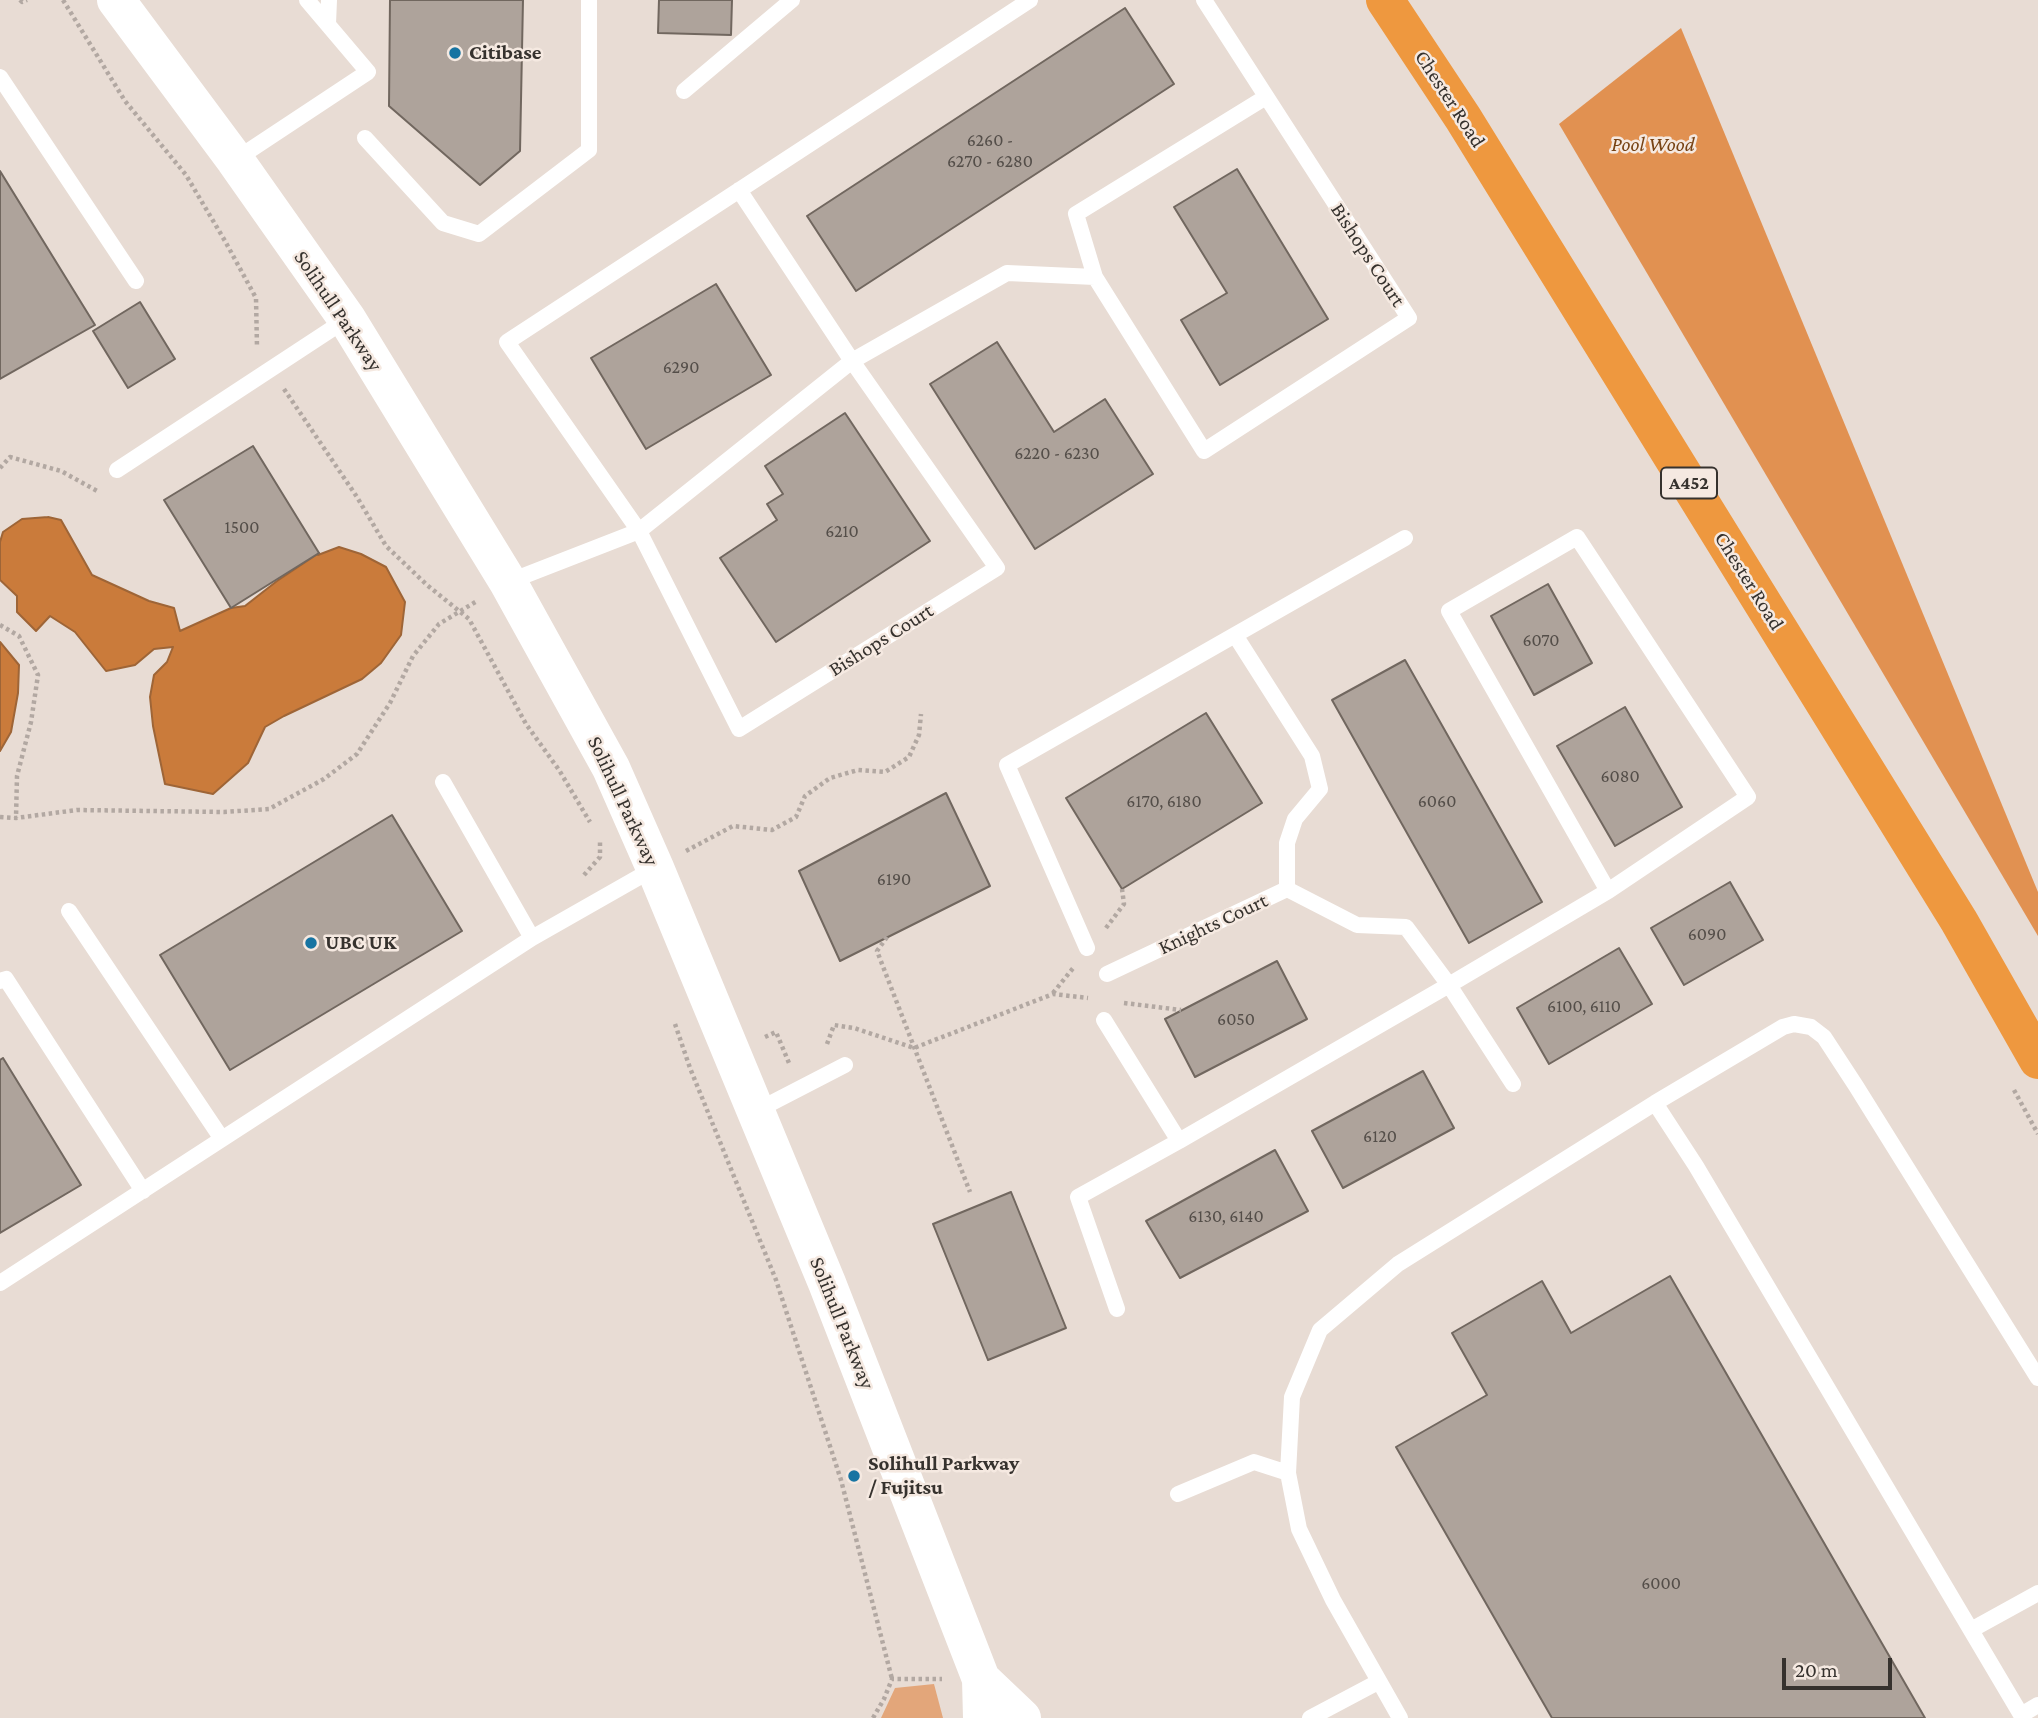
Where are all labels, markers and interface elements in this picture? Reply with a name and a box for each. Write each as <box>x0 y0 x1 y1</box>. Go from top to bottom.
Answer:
place label: Citibase <box>469 40 541 66</box>
marker: Citibase <box>447 45 463 61</box>
street label: Chester Road <box>1409 46 1491 152</box>
house number: 6260 - 6270 - 6280 <box>947 129 1033 172</box>
park label: Pool Wood <box>1611 132 1695 158</box>
street label: Bishops Court <box>1325 199 1411 311</box>
street label: Solihull Parkway <box>288 246 388 376</box>
house number: 6290 <box>663 356 699 378</box>
house number: 6220 - 6230 <box>1014 442 1100 464</box>
road number: A452 <box>1661 468 1717 498</box>
house number: 1500 <box>225 516 259 538</box>
house number: 6210 <box>825 520 859 542</box>
street label: Chester Road <box>1709 527 1789 635</box>
street label: Bishops Court <box>824 598 938 682</box>
house number: 6070 <box>1522 629 1560 651</box>
street label: Solihull Parkway <box>582 732 664 870</box>
house number: 6080 <box>1600 765 1640 787</box>
house number: 6170, 6180 <box>1126 790 1202 812</box>
house number: 6060 <box>1418 790 1456 812</box>
house number: 6190 <box>877 868 911 890</box>
street label: Knights Court <box>1154 888 1272 960</box>
house number: 6090 <box>1688 923 1726 945</box>
place label: UBC UK <box>325 930 396 956</box>
marker: UBC UK <box>303 935 319 951</box>
house number: 6100, 6110 <box>1547 995 1621 1017</box>
house number: 6050 <box>1217 1008 1255 1030</box>
house number: 6120 <box>1363 1125 1397 1147</box>
house number: 6130, 6140 <box>1188 1205 1264 1227</box>
street label: Solihull Parkway <box>804 1253 880 1393</box>
place label: Solihull Parkway / Fujitsu <box>868 1451 1019 1501</box>
marker: Solihull Parkway / Fujitsu <box>846 1468 862 1484</box>
house number: 6000 <box>1641 1572 1681 1594</box>
scale bar <box>1786 1644 1896 1688</box>
text: 20 m <box>1795 1658 1838 1682</box>

